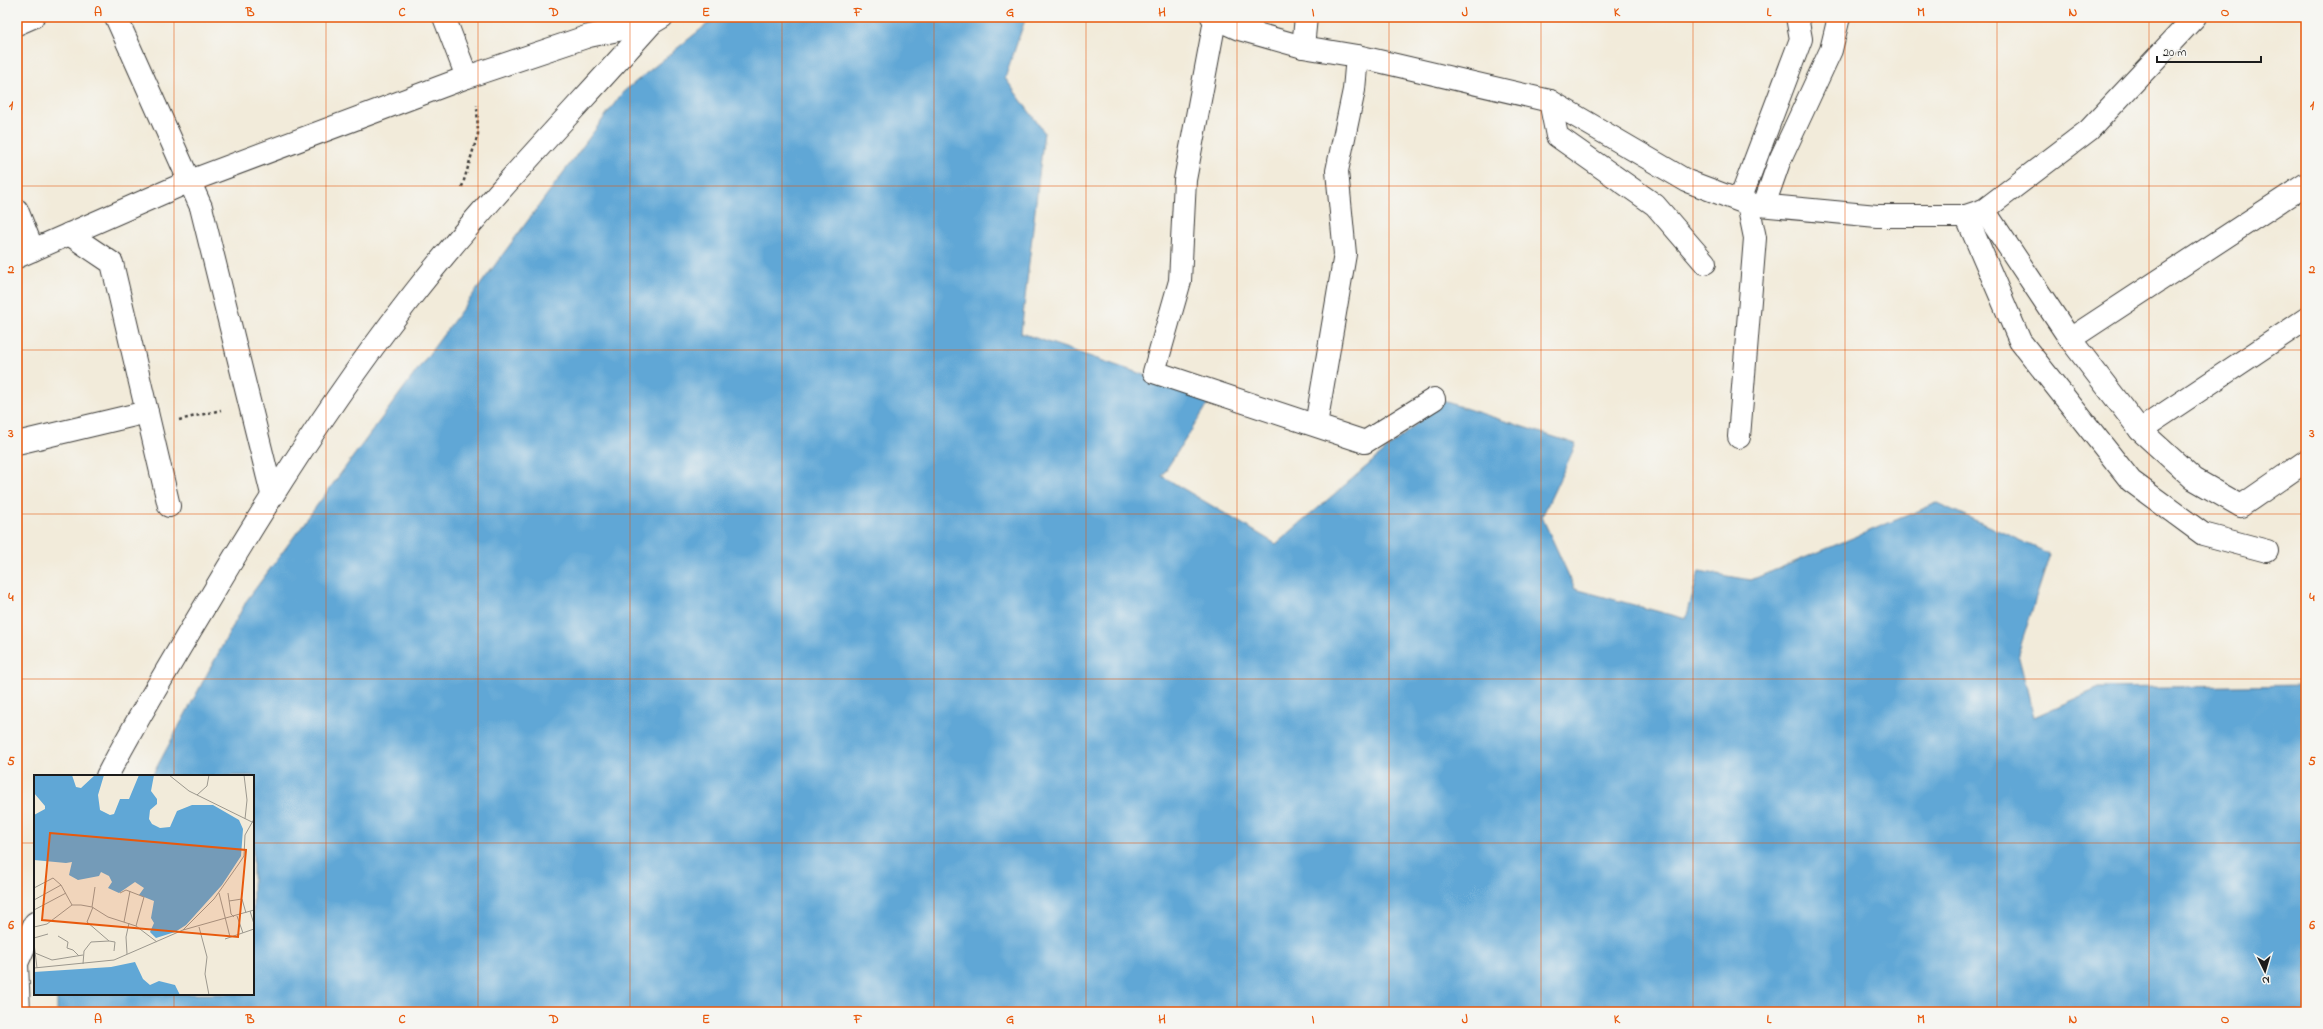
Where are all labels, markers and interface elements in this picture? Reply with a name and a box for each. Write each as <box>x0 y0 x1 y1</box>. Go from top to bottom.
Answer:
text: A <box>94 3 102 22</box>
text: B <box>245 3 255 22</box>
text: C <box>398 3 406 22</box>
text: D <box>548 3 559 22</box>
text: E <box>702 3 710 22</box>
text: F <box>853 3 863 22</box>
text: G <box>1006 3 1014 22</box>
text: H <box>1158 3 1166 22</box>
text: I <box>1311 3 1315 22</box>
text: J <box>1462 3 1468 22</box>
text: K <box>1614 3 1621 22</box>
text: L <box>1767 3 1773 22</box>
text: M <box>1917 3 1925 22</box>
text: N <box>2069 3 2078 22</box>
text: O <box>2221 3 2230 22</box>
scale bar <box>2157 38 2261 64</box>
text: 20 m <box>2163 44 2186 62</box>
text: 1 <box>9 96 14 115</box>
text: 1 <box>2310 96 2315 115</box>
text: 2 <box>7 260 15 279</box>
text: 2 <box>2308 260 2316 279</box>
text: 3 <box>7 424 14 443</box>
text: 3 <box>2308 424 2315 443</box>
text: 4 <box>7 588 14 607</box>
text: 4 <box>2308 588 2315 607</box>
text: 5 <box>7 752 15 771</box>
text: 5 <box>2308 752 2316 771</box>
inset map <box>34 775 254 995</box>
text: 6 <box>7 916 14 935</box>
text: 6 <box>2308 916 2315 935</box>
north arrow <box>2245 951 2285 991</box>
text: N <box>2261 972 2270 988</box>
text: A <box>94 1010 102 1029</box>
text: B <box>245 1010 255 1029</box>
text: C <box>398 1010 406 1029</box>
text: D <box>548 1010 559 1029</box>
text: E <box>702 1010 710 1029</box>
text: F <box>853 1010 863 1029</box>
text: G <box>1006 1010 1014 1029</box>
text: H <box>1158 1010 1166 1029</box>
text: I <box>1311 1010 1315 1029</box>
text: J <box>1462 1010 1468 1029</box>
text: K <box>1614 1010 1621 1029</box>
text: L <box>1767 1010 1773 1029</box>
text: M <box>1917 1010 1925 1029</box>
text: N <box>2069 1010 2078 1029</box>
text: O <box>2221 1010 2230 1029</box>

